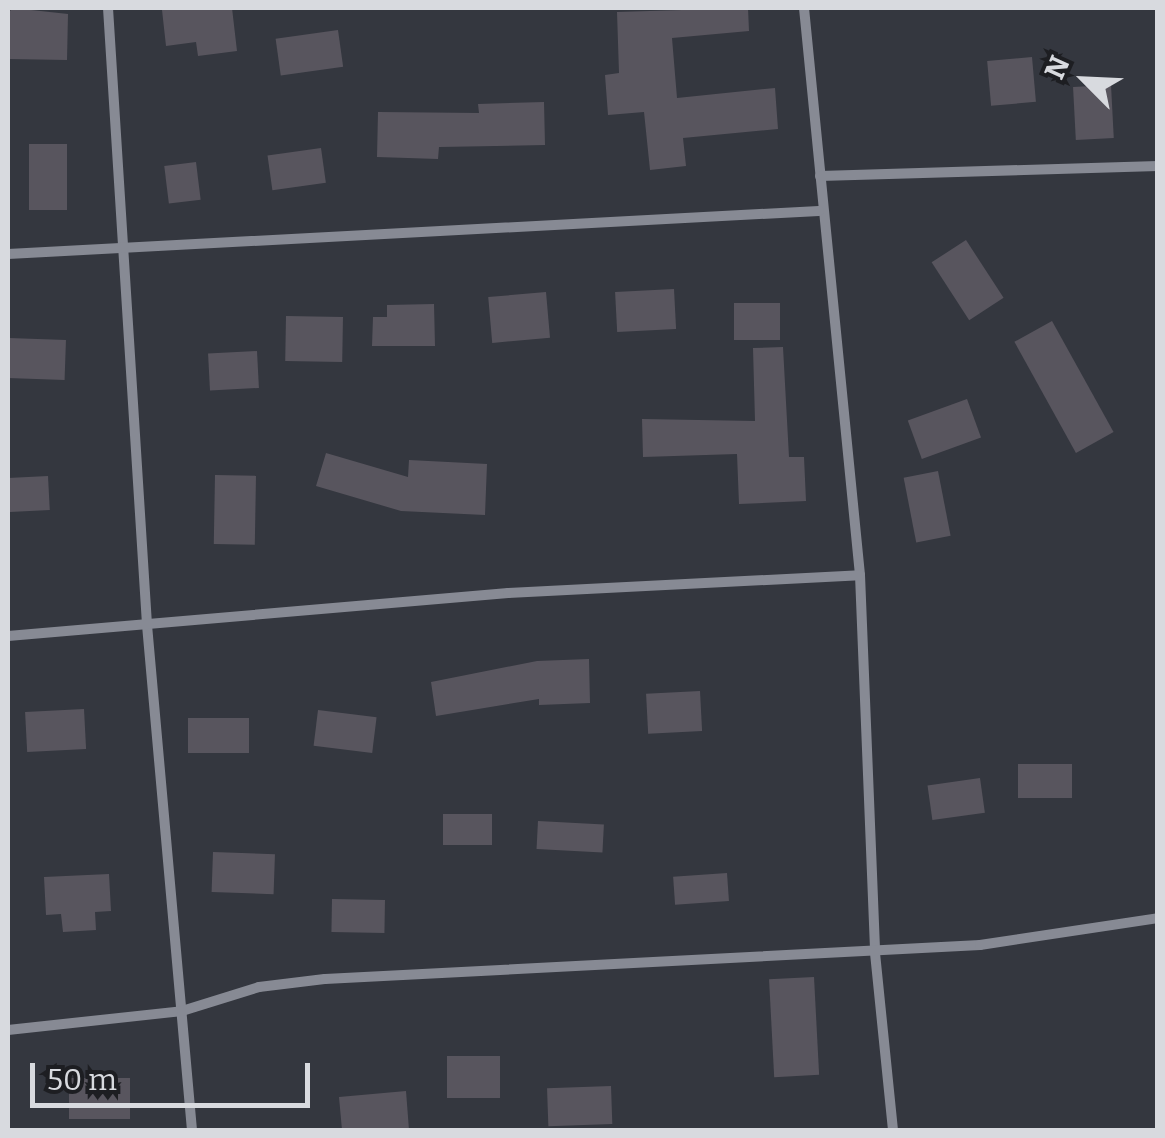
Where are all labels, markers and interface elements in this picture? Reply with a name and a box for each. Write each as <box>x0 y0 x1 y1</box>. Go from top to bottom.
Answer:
north arrow <box>1035 30 1135 130</box>
text: N <box>1038 51 1077 84</box>
scale bar <box>35 1043 315 1105</box>
text: 50 m <box>47 1062 117 1098</box>

